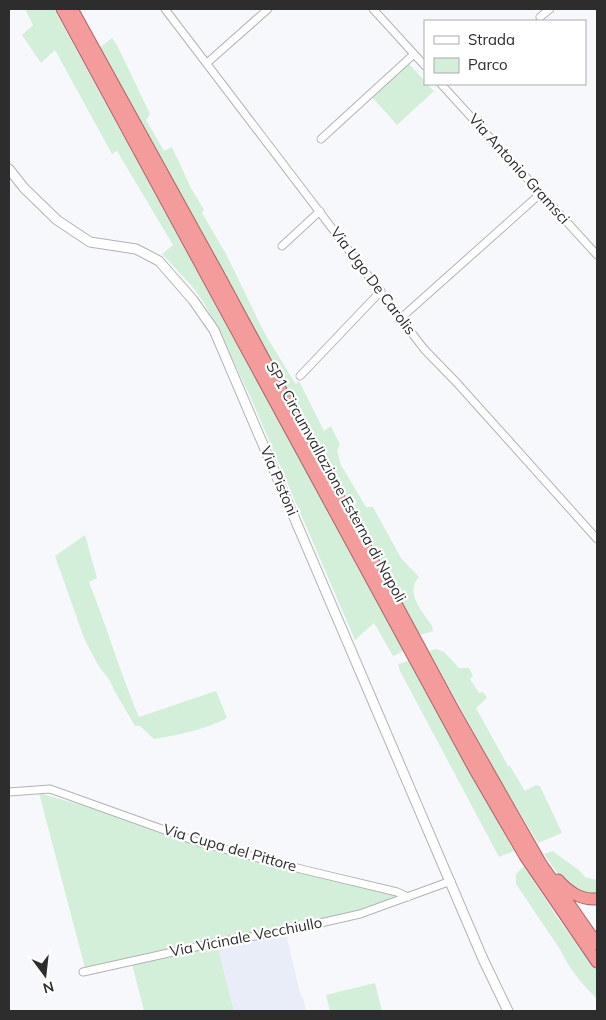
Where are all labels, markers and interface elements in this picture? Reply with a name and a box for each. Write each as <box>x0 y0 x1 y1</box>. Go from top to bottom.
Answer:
legend <box>424 20 586 85</box>
text: Strada <box>468 30 515 49</box>
text: Parco <box>468 55 508 74</box>
street label: Via Antonio Gramsci <box>465 109 574 228</box>
street label: Via Ugo De Carolis <box>327 223 420 338</box>
street label: SP1 Circumvallazione Esterna di Napoli <box>262 358 411 605</box>
street label: Via Pistoni <box>256 443 303 518</box>
street label: Via Cupa del Pittore <box>161 819 299 876</box>
street label: Via Vicinale Vecchiullo <box>168 912 324 961</box>
north arrow <box>20 950 70 1000</box>
text: N <box>41 977 56 998</box>

